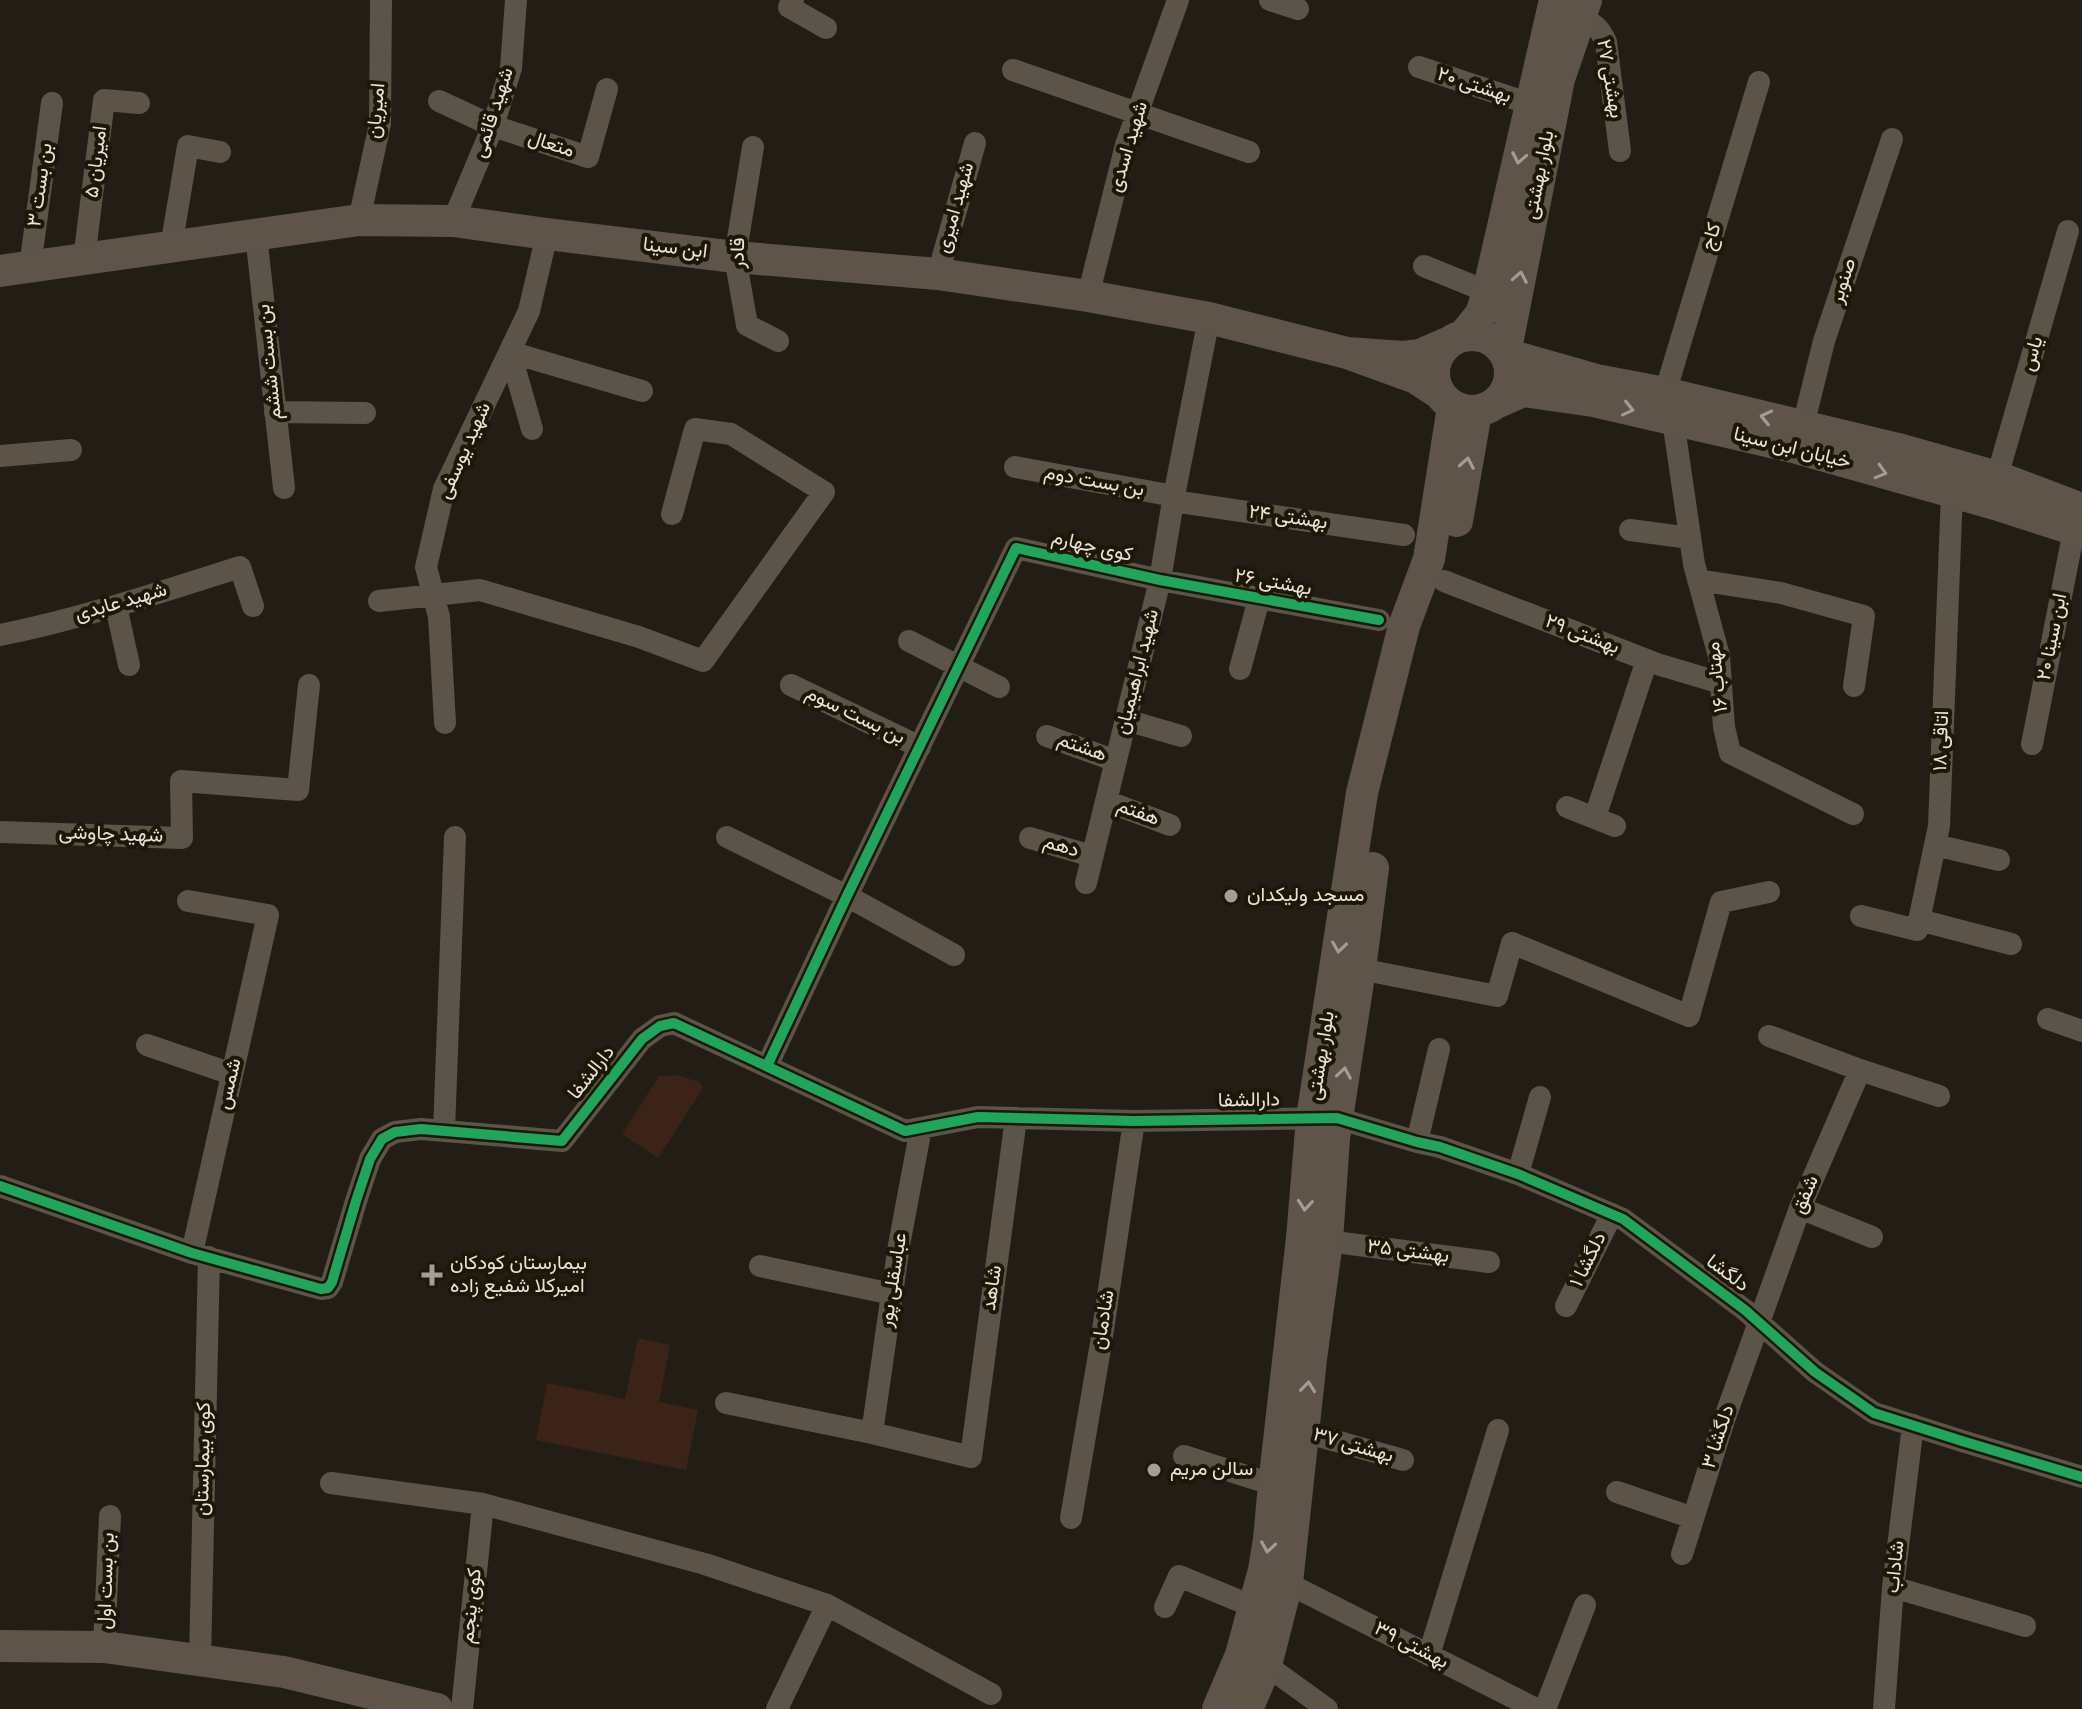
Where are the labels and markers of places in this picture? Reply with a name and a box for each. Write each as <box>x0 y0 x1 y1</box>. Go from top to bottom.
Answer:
place label: مسجد ولیکدان <box>1247 883 1364 909</box>
marker: مسجد ولیکدان <box>1222 887 1240 905</box>
place label: بیمارستان کودکان امیرکلا شفیع زاده <box>450 1251 587 1300</box>
marker: بیمارستان کودکان امیرکلا شفیع زاده <box>421 1264 443 1286</box>
place label: سالن مریم <box>1170 1457 1253 1483</box>
marker: سالن مریم <box>1145 1461 1163 1479</box>

